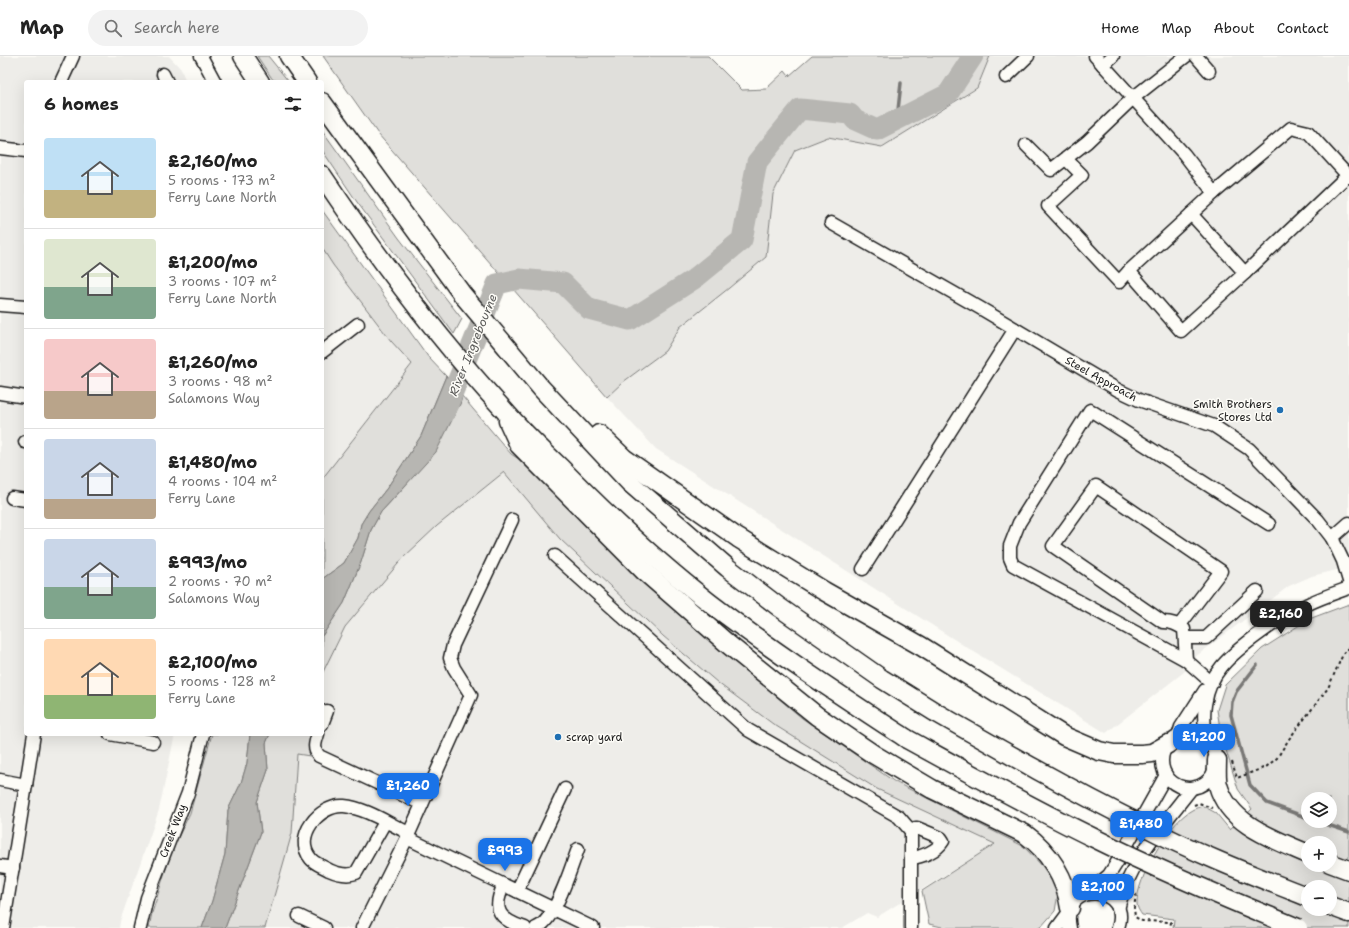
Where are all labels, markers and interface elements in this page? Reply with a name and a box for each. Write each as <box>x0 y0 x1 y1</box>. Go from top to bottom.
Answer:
search box <box>88 10 368 46</box>
text: Map <box>20 15 64 40</box>
icon: search <box>102 17 124 39</box>
text: Search here <box>134 18 220 38</box>
text: Home <box>1101 19 1140 37</box>
text: Map <box>1162 19 1192 37</box>
text: About <box>1214 19 1255 37</box>
text: Contact <box>1277 19 1329 37</box>
text: 6 homes <box>44 93 119 115</box>
icon: filters <box>282 93 304 115</box>
text: £2,160/mo <box>168 150 258 172</box>
icon: home <box>76 154 124 202</box>
text: 5 rooms · 173 m² <box>168 172 275 189</box>
text: Ferry Lane North <box>168 189 277 206</box>
text: £1,200/mo <box>168 251 258 273</box>
icon: home <box>76 255 124 303</box>
text: 3 rooms · 107 m² <box>168 273 277 290</box>
text: Ferry Lane North <box>168 290 277 307</box>
water label: River Ingrebourne <box>445 292 501 398</box>
text: £1,260/mo <box>168 351 258 373</box>
street label: Steel Approach <box>1062 353 1140 405</box>
icon: home <box>76 355 124 403</box>
text: 3 rooms · 98 m² <box>168 373 272 390</box>
text: Salamons Way <box>168 390 260 407</box>
place label: Smith Brothers Stores Ltd <box>1193 397 1272 425</box>
marker: Smith Brothers Stores Ltd <box>1275 405 1285 415</box>
text: £1,480/mo <box>168 451 257 473</box>
icon: home <box>76 455 124 503</box>
text: 4 rooms · 104 m² <box>168 473 277 490</box>
text: Ferry Lane <box>168 490 236 507</box>
text: £993/mo <box>168 551 247 573</box>
icon: home <box>76 555 124 603</box>
text: 2 rooms · 70 m² <box>168 573 272 590</box>
text: Salamons Way <box>168 590 260 607</box>
pin: £2,160 <box>1248 601 1314 635</box>
text: £2,160 <box>1259 605 1303 622</box>
text: £2,100/mo <box>168 651 258 673</box>
icon: home <box>76 655 124 703</box>
text: 5 rooms · 128 m² <box>168 673 276 690</box>
text: Ferry Lane <box>168 690 236 707</box>
pin: £1,200 <box>1171 724 1237 758</box>
text: £1,200 <box>1182 728 1226 745</box>
place label: scrap yard <box>566 730 622 745</box>
marker: scrap yard <box>553 732 563 742</box>
pin: £1,260 <box>375 773 441 807</box>
text: £1,260 <box>386 777 430 794</box>
map controls <box>1301 792 1337 916</box>
button: layers <box>1301 792 1337 828</box>
street label: Creek Way <box>156 802 190 860</box>
pin: £1,480 <box>1108 811 1174 845</box>
text: £1,480 <box>1119 815 1163 832</box>
button: + <box>1301 836 1337 872</box>
pin: £993 <box>481 838 529 872</box>
text: £993 <box>487 842 523 859</box>
pin: £2,100 <box>1070 874 1136 908</box>
text: £2,100 <box>1081 878 1125 895</box>
button: − <box>1301 880 1337 916</box>

